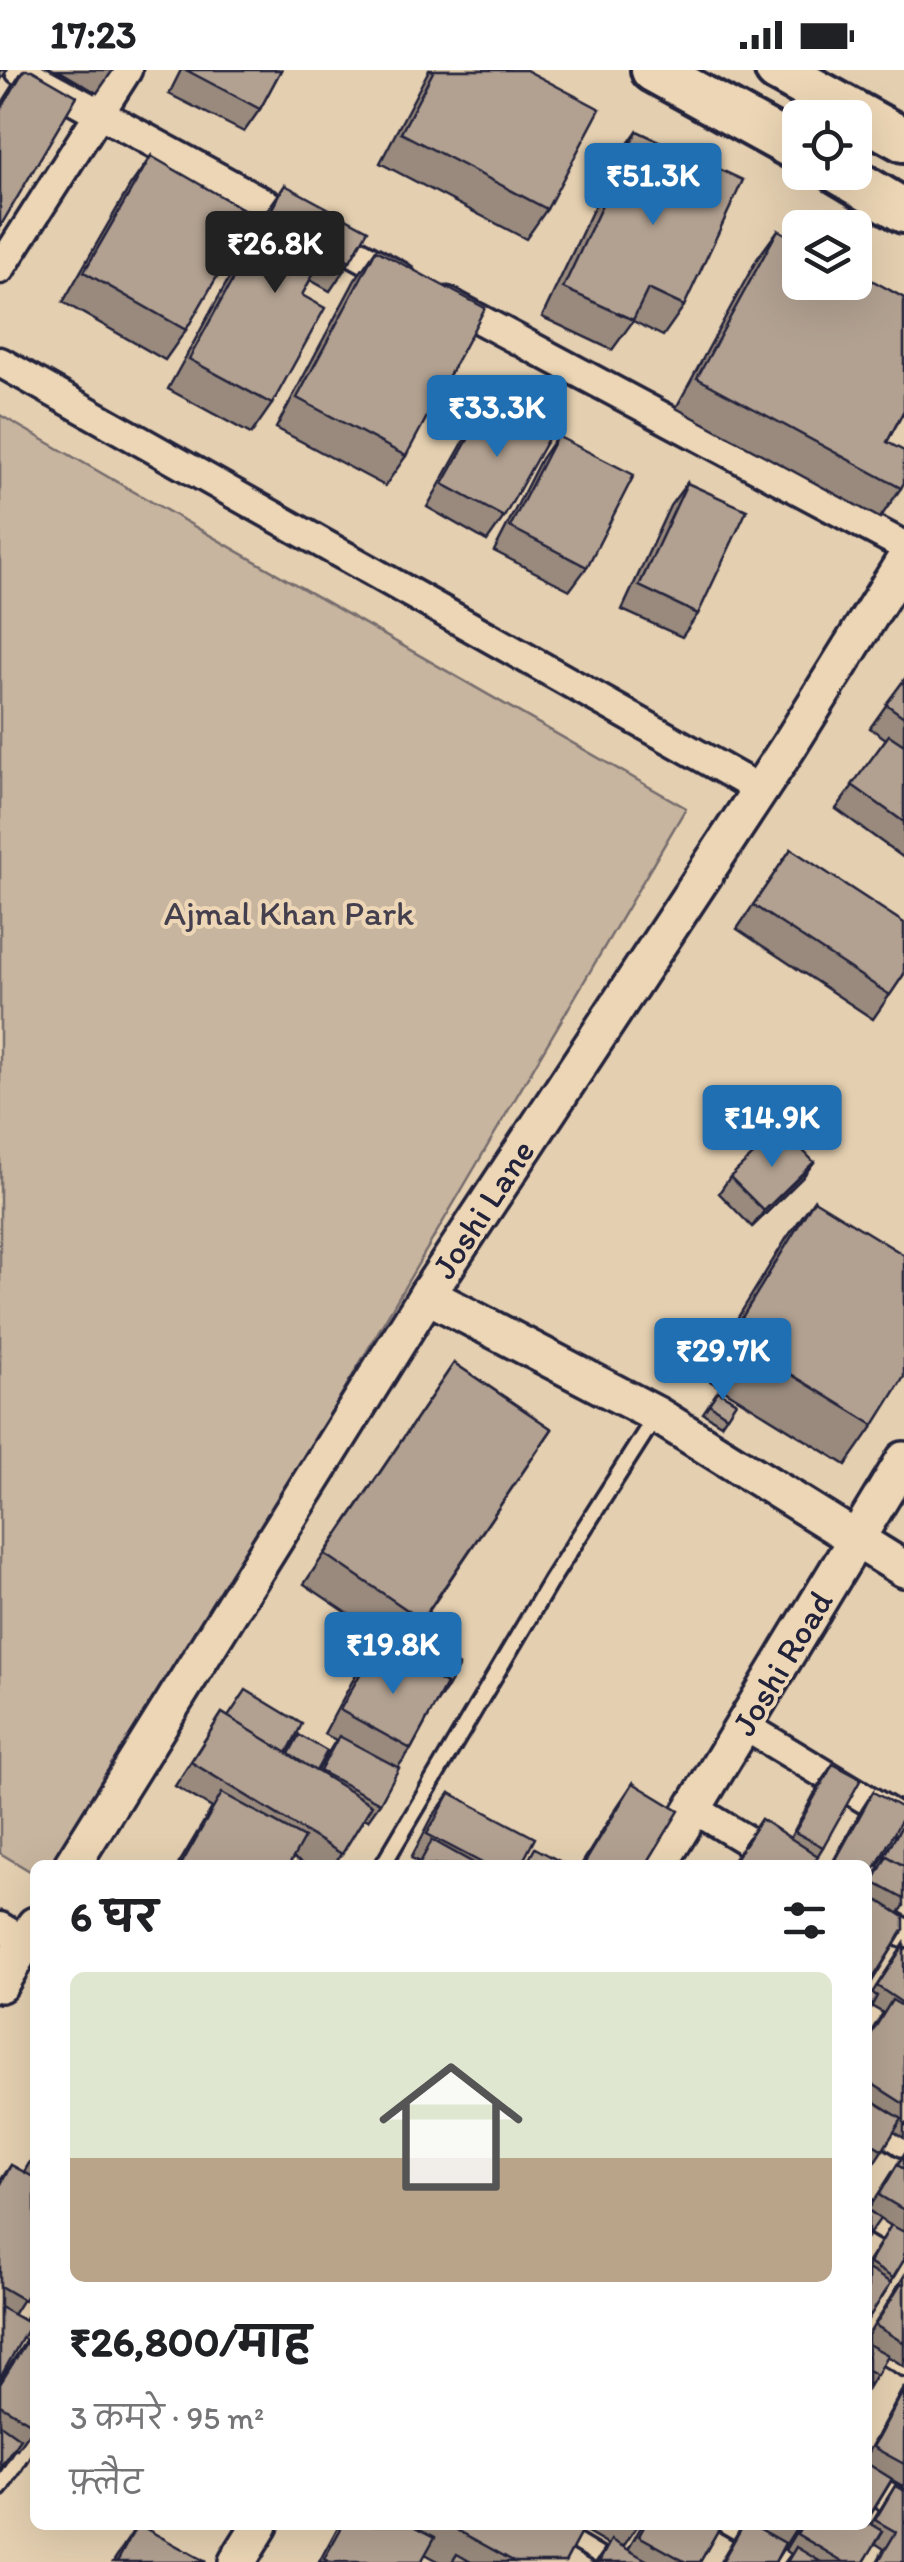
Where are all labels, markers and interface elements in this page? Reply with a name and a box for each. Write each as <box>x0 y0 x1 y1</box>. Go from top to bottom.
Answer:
text: 17:23 <box>50 12 137 58</box>
map controls <box>782 100 872 300</box>
button: locate <box>782 100 872 190</box>
pin: ₹51.3K <box>572 143 734 228</box>
text: ₹51.3K <box>606 156 700 194</box>
button: layers <box>782 210 872 300</box>
pin: ₹26.8K <box>194 211 356 296</box>
text: ₹26.8K <box>227 224 323 262</box>
pin: ₹33.3K <box>416 375 578 460</box>
text: ₹33.3K <box>449 388 545 426</box>
park label: Ajmal Khan Park <box>164 892 414 934</box>
pin: ₹14.9K <box>691 1085 853 1170</box>
text: ₹14.9K <box>725 1098 819 1136</box>
street label: Joshi Lane <box>423 1132 543 1286</box>
pin: ₹29.7K <box>642 1318 804 1403</box>
text: ₹29.7K <box>676 1331 770 1369</box>
street label: Joshi Road <box>722 1583 842 1743</box>
pin: ₹19.8K <box>312 1612 474 1697</box>
text: ₹19.8K <box>346 1625 440 1663</box>
text: 6 घर <box>70 1891 158 1942</box>
icon: filters <box>777 1893 832 1948</box>
icon: home <box>361 2037 541 2217</box>
text: ₹26,800/माह <box>70 2316 311 2367</box>
text: 3 कमरे · 95 m² <box>70 2399 264 2437</box>
text: फ़्लैट <box>70 2464 143 2502</box>

